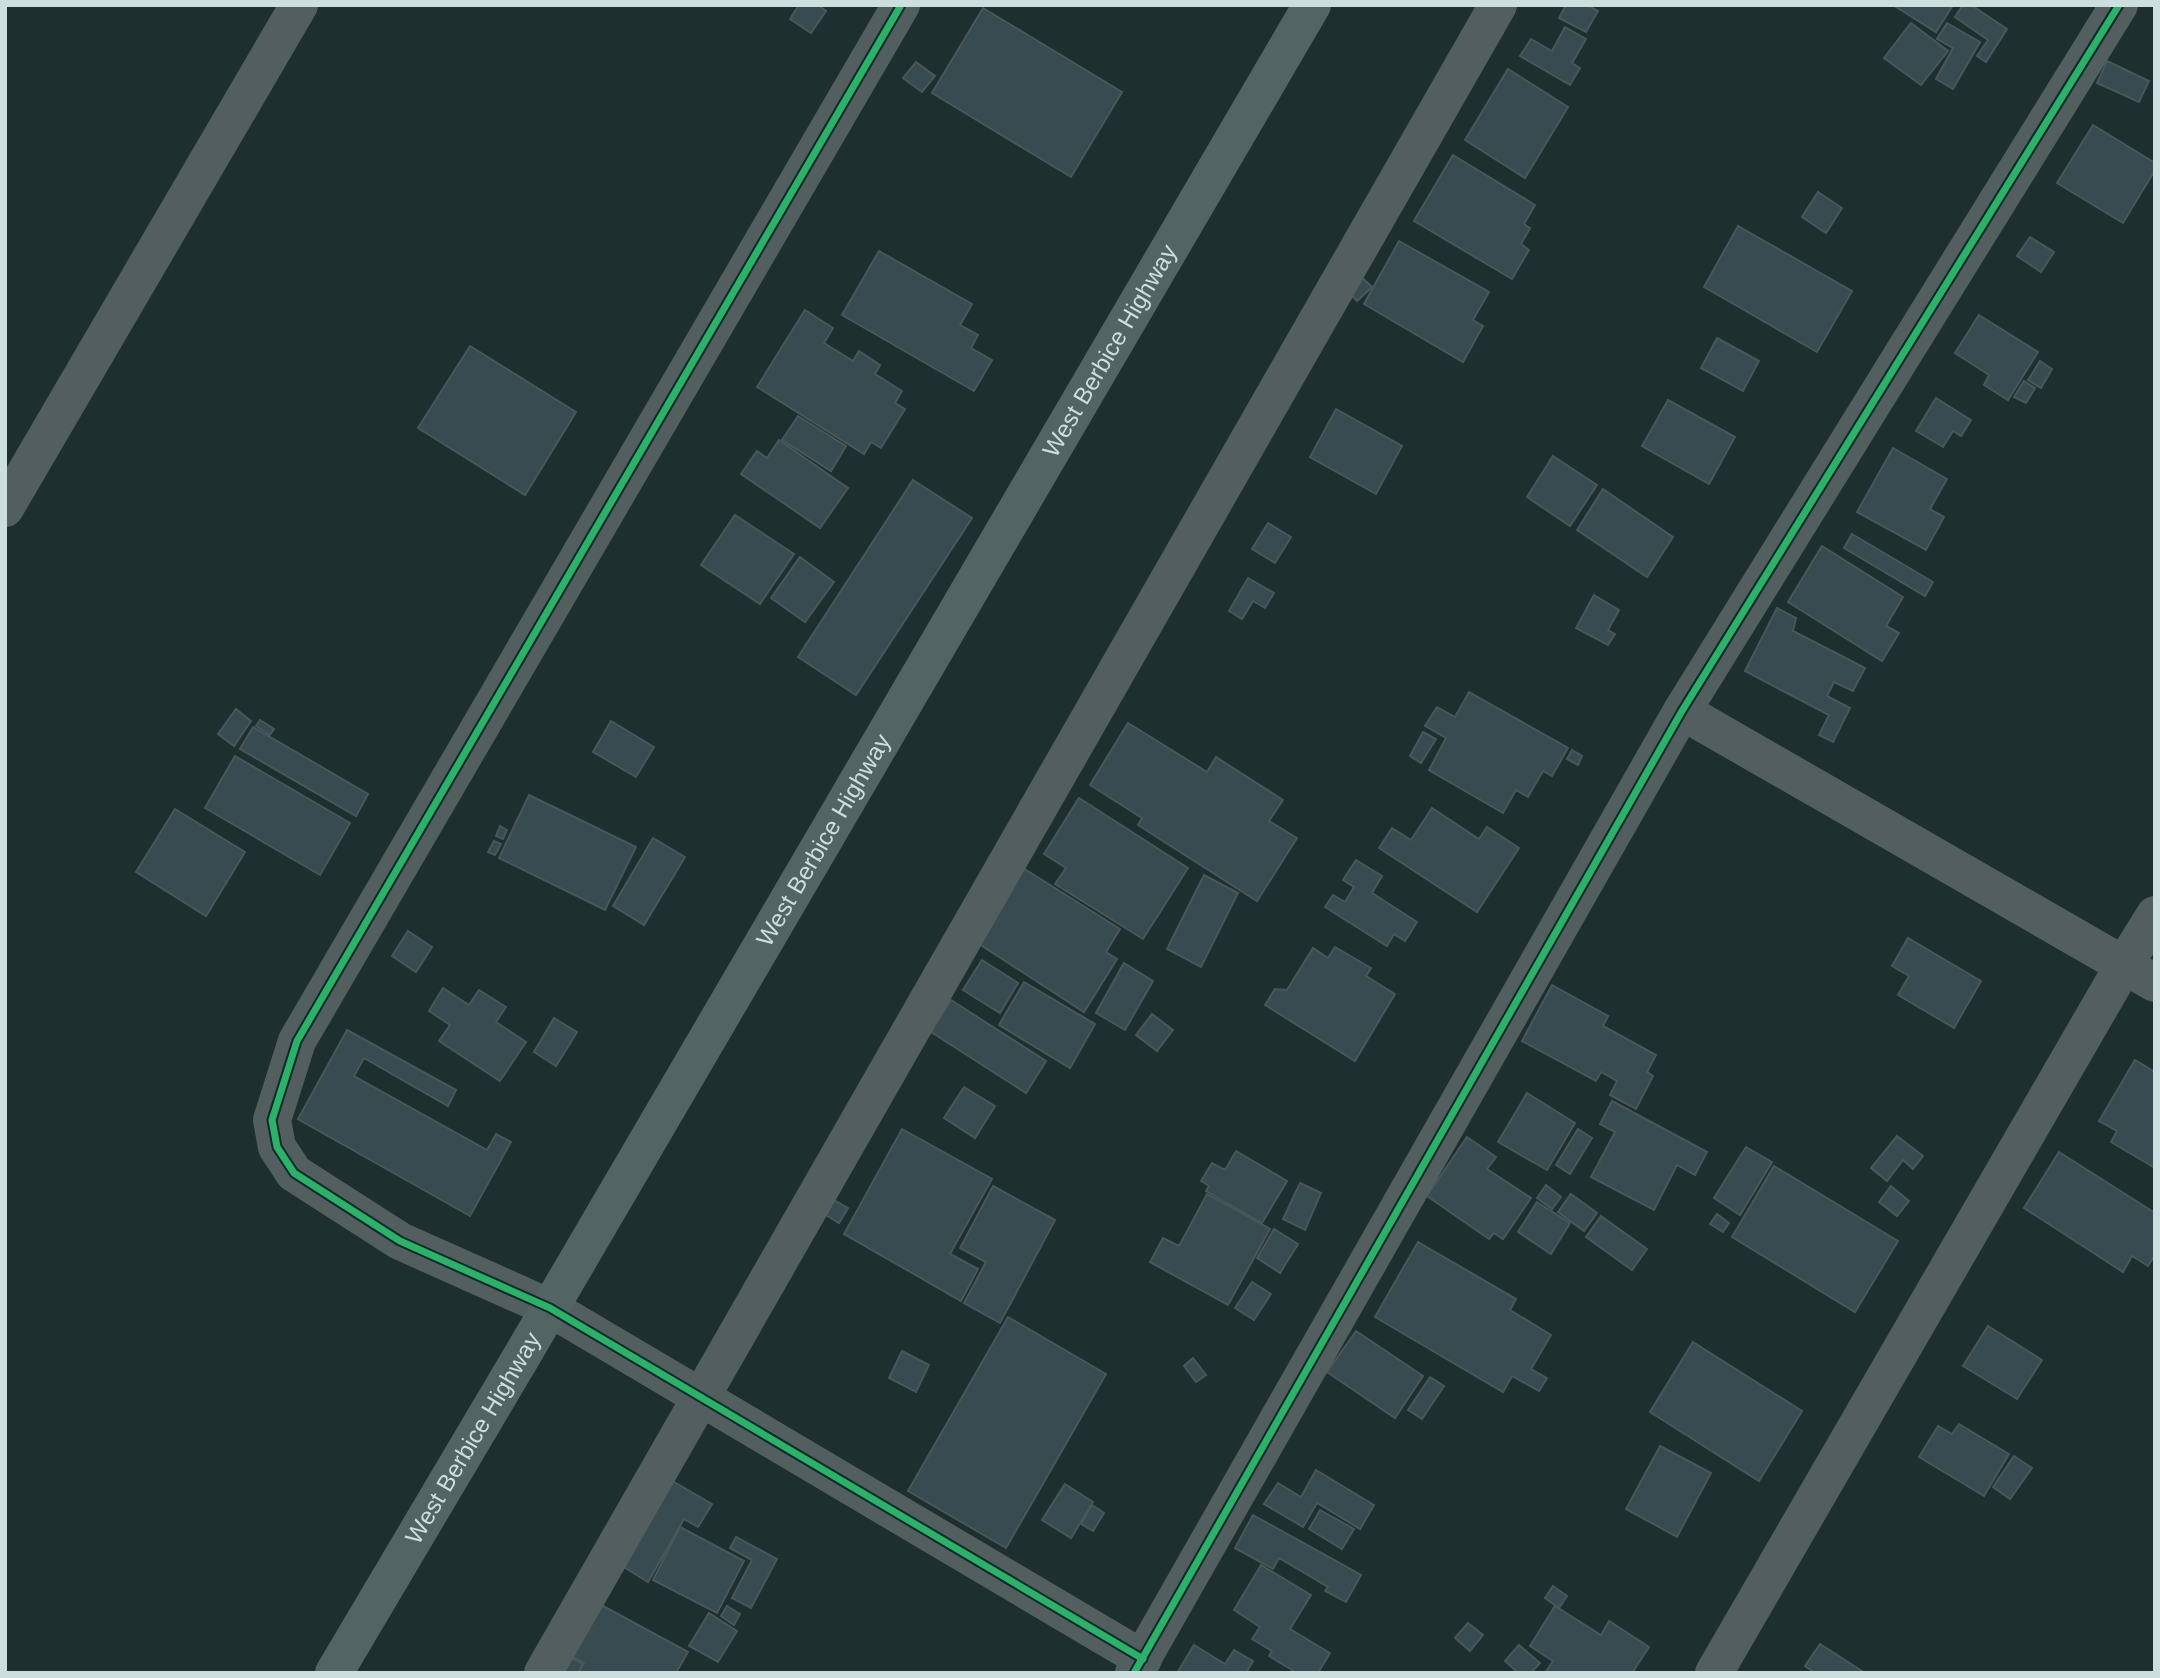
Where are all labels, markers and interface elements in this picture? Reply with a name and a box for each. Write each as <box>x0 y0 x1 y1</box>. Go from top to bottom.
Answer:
street label: West Berbice Highway <box>1037 240 1182 461</box>
street label: West Berbice Highway <box>751 729 896 951</box>
street label: West Berbice Highway <box>400 1327 546 1548</box>

